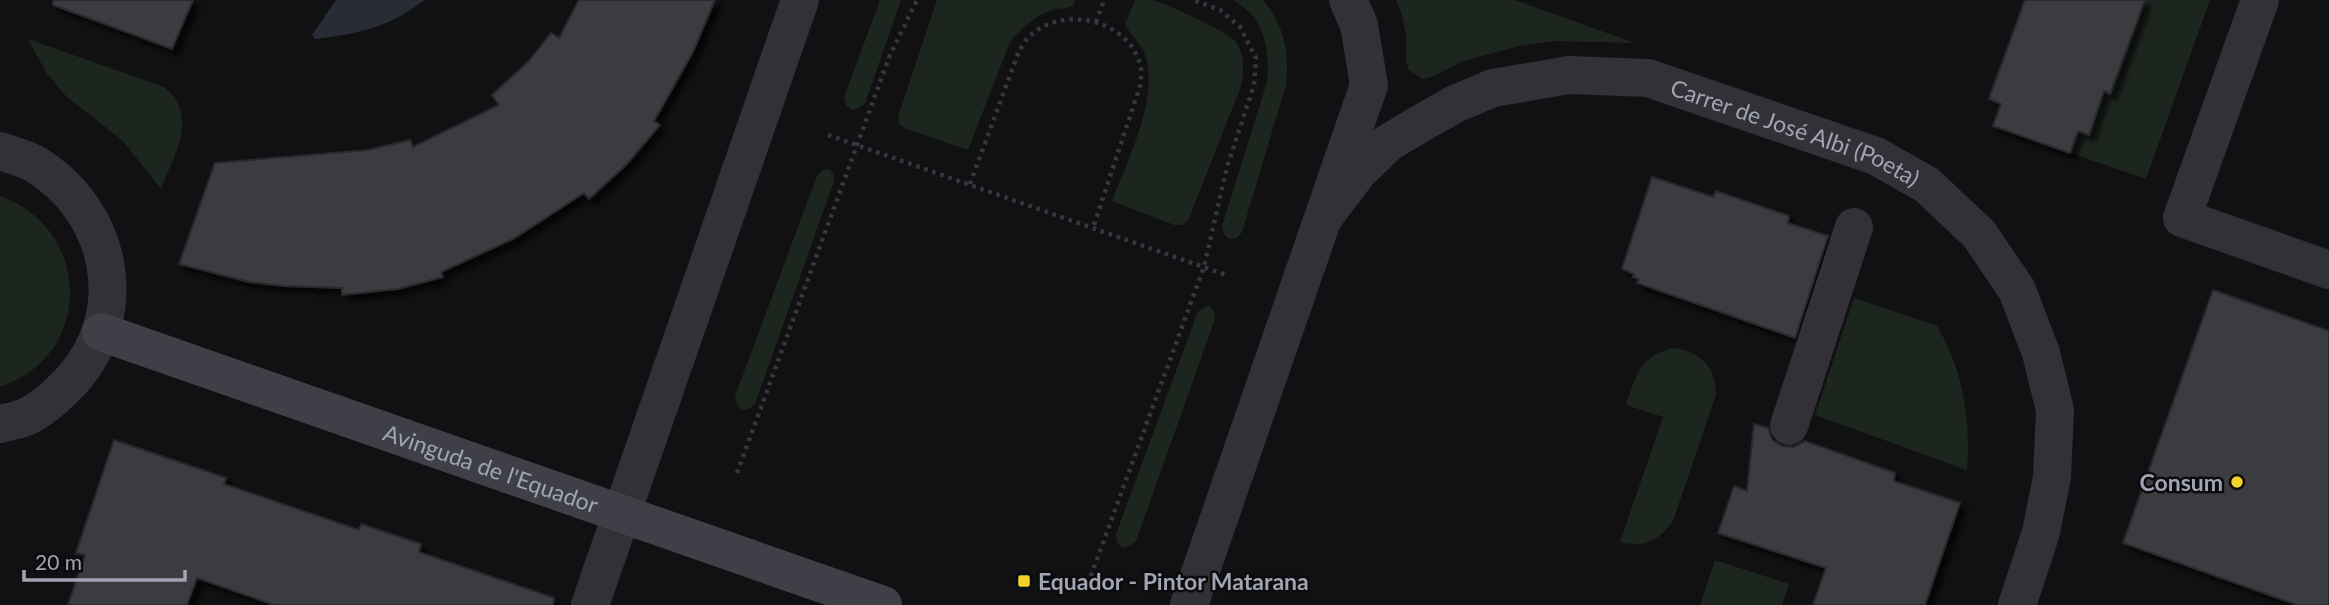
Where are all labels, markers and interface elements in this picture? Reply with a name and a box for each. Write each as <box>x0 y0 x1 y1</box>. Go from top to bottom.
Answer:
street label: Carrer de José Albi (Poeta) <box>1667 73 1925 192</box>
street label: Avinguda de l'Equador <box>380 418 602 519</box>
place label: Consum <box>2139 468 2223 496</box>
marker: Consum <box>2229 474 2245 490</box>
scale bar <box>24 538 186 582</box>
text: 20 m <box>35 549 82 574</box>
place label: Equador - Pintor Matarana <box>1038 567 1309 595</box>
marker: Equador - Pintor Matarana <box>1016 573 1032 589</box>

